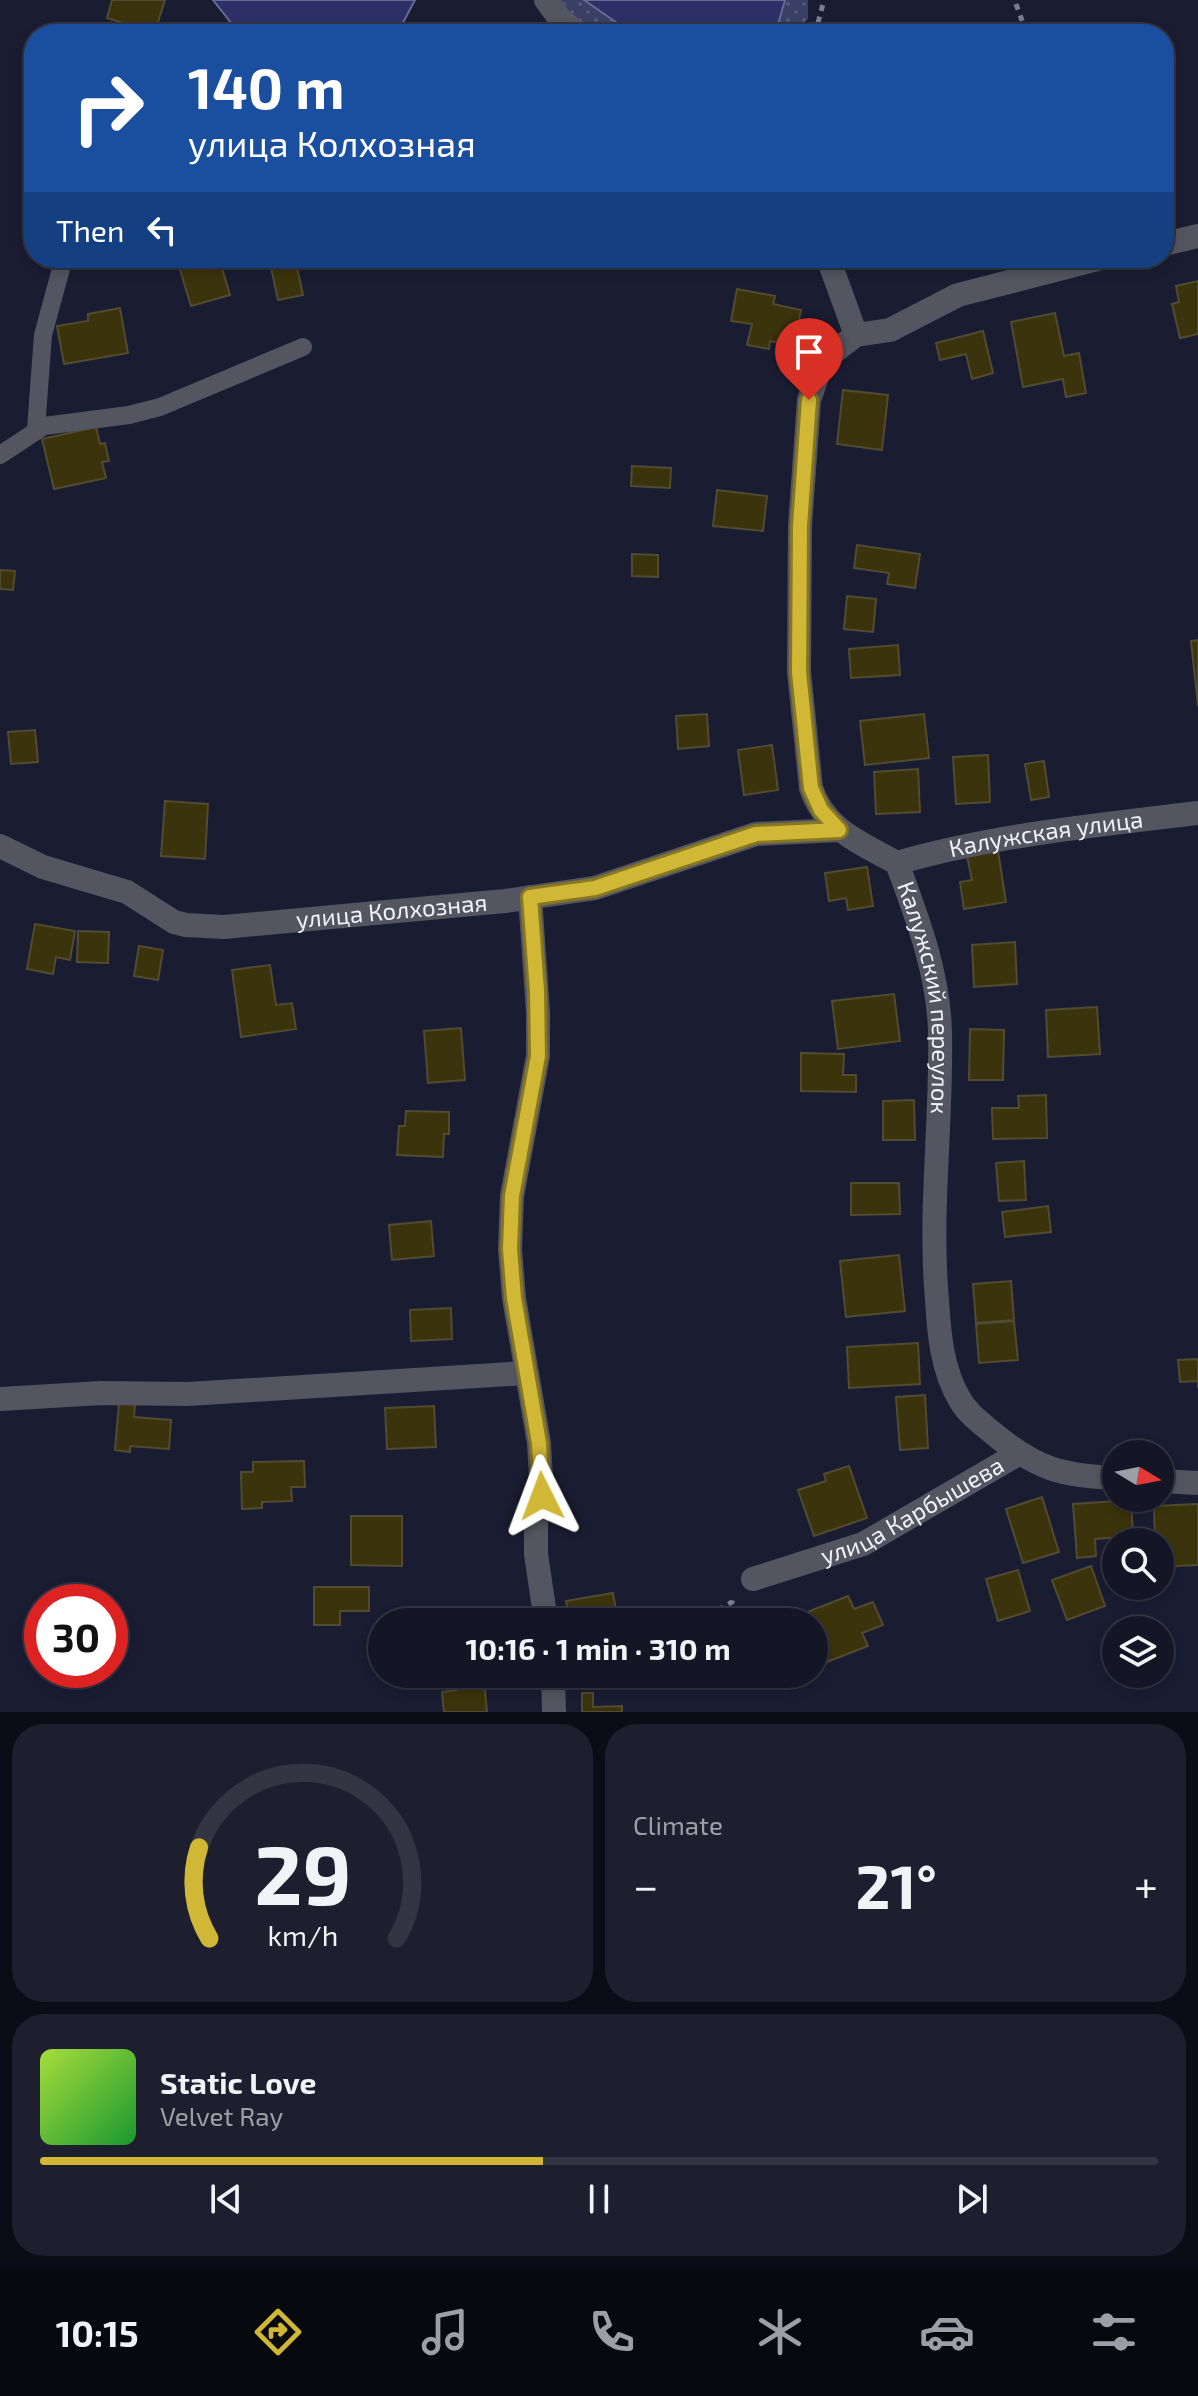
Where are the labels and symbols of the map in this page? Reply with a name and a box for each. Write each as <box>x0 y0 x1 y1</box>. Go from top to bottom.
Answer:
pin <box>775 318 843 400</box>
street label: Калужская улица <box>946 804 1145 862</box>
street label: Калужский переулок <box>892 877 956 1115</box>
street label: улица Колхозная <box>295 887 488 934</box>
north arrow <box>1102 1440 1174 1512</box>
street label: улица Карбышева <box>817 1450 1008 1571</box>
position arrow <box>500 1454 584 1538</box>
speed limit sign: 30 <box>24 1584 128 1688</box>

